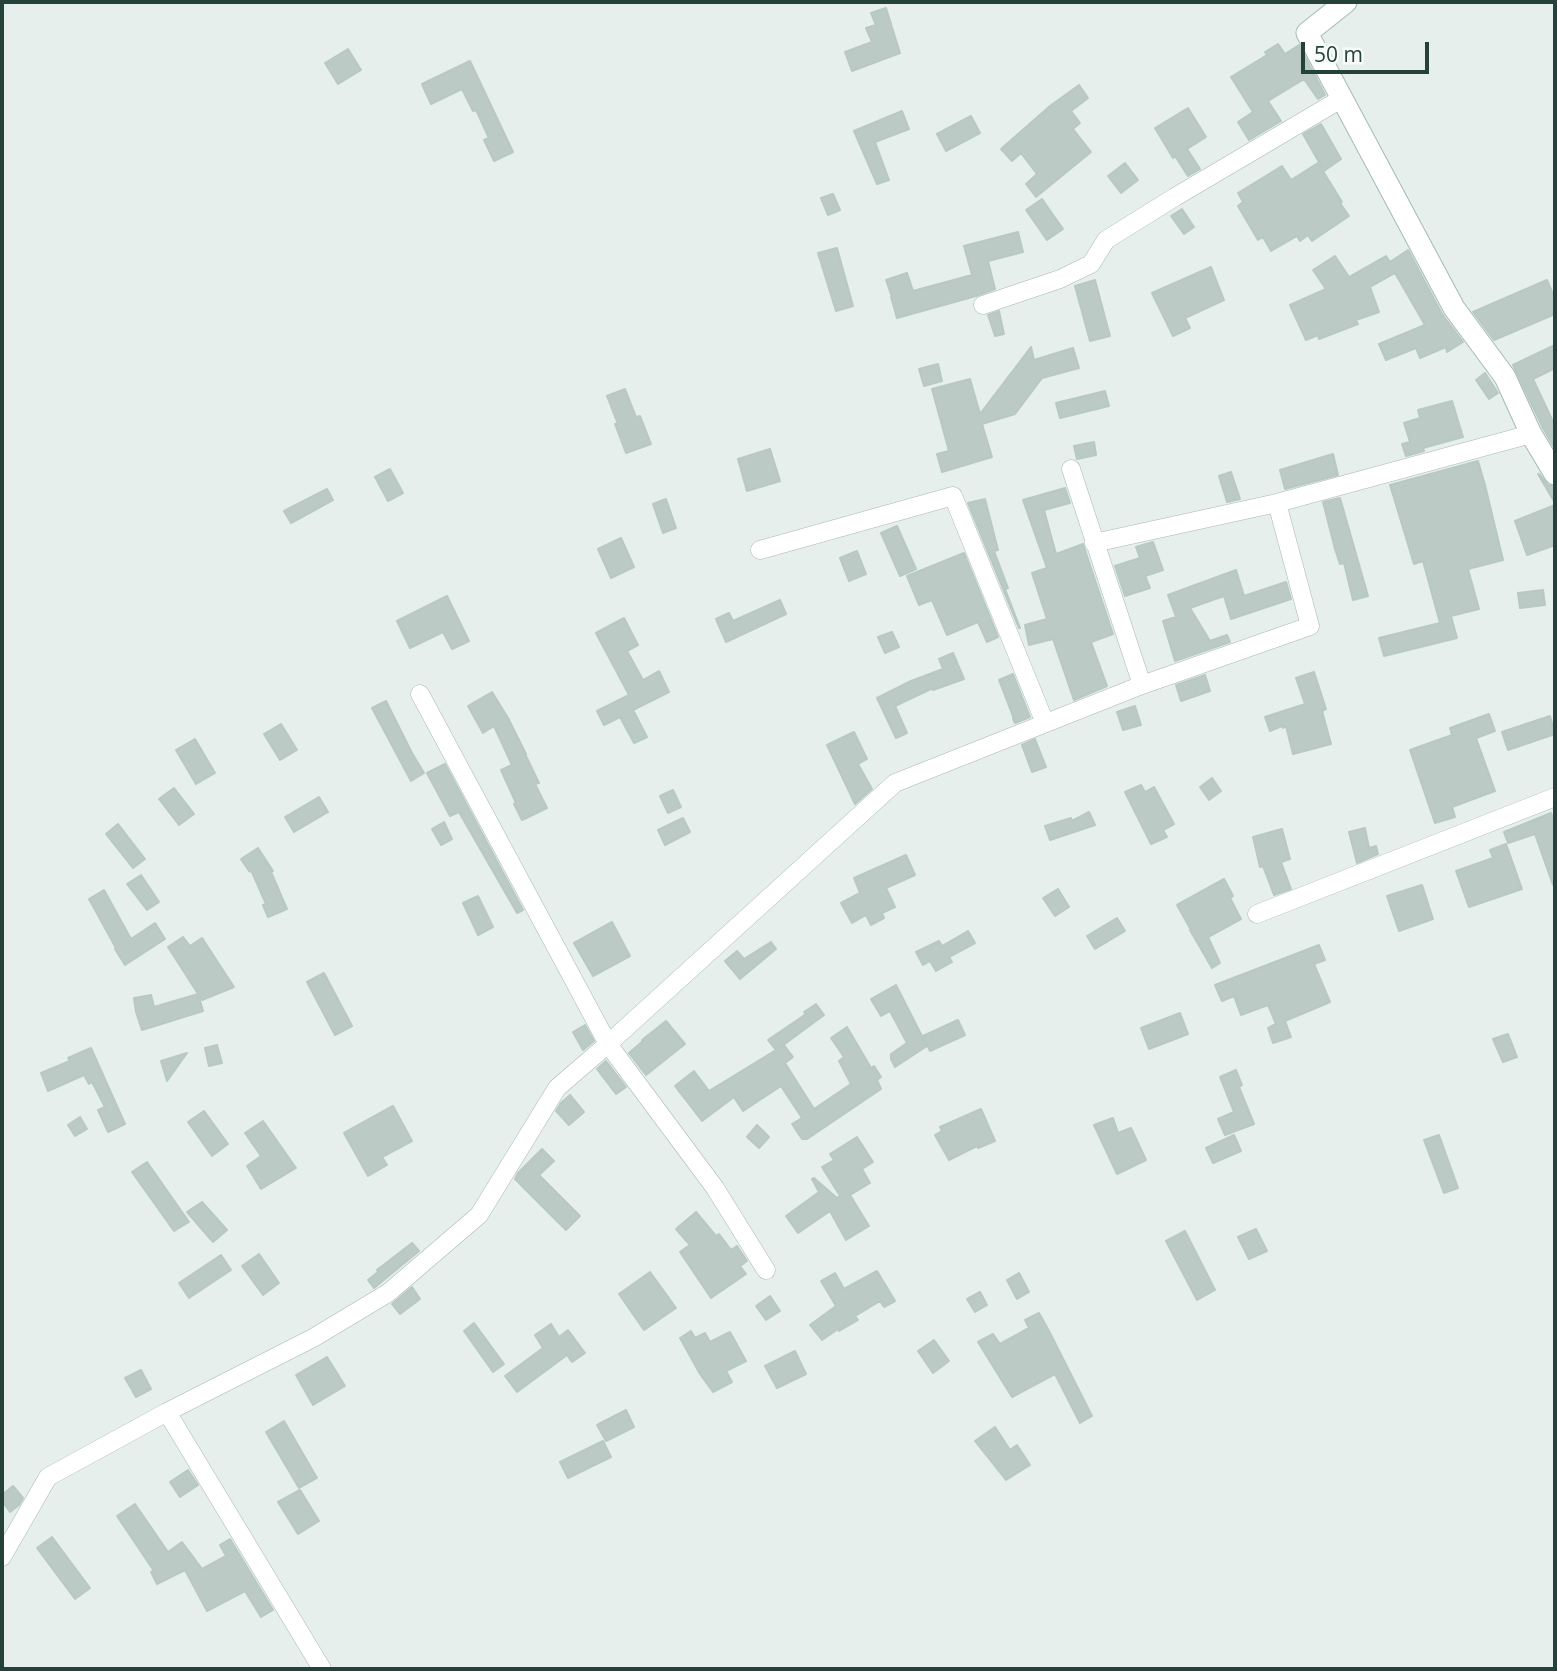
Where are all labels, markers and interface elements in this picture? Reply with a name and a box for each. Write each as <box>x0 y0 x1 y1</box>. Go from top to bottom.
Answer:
scale bar <box>1305 28 1433 72</box>
text: 50 m <box>1314 40 1363 68</box>

